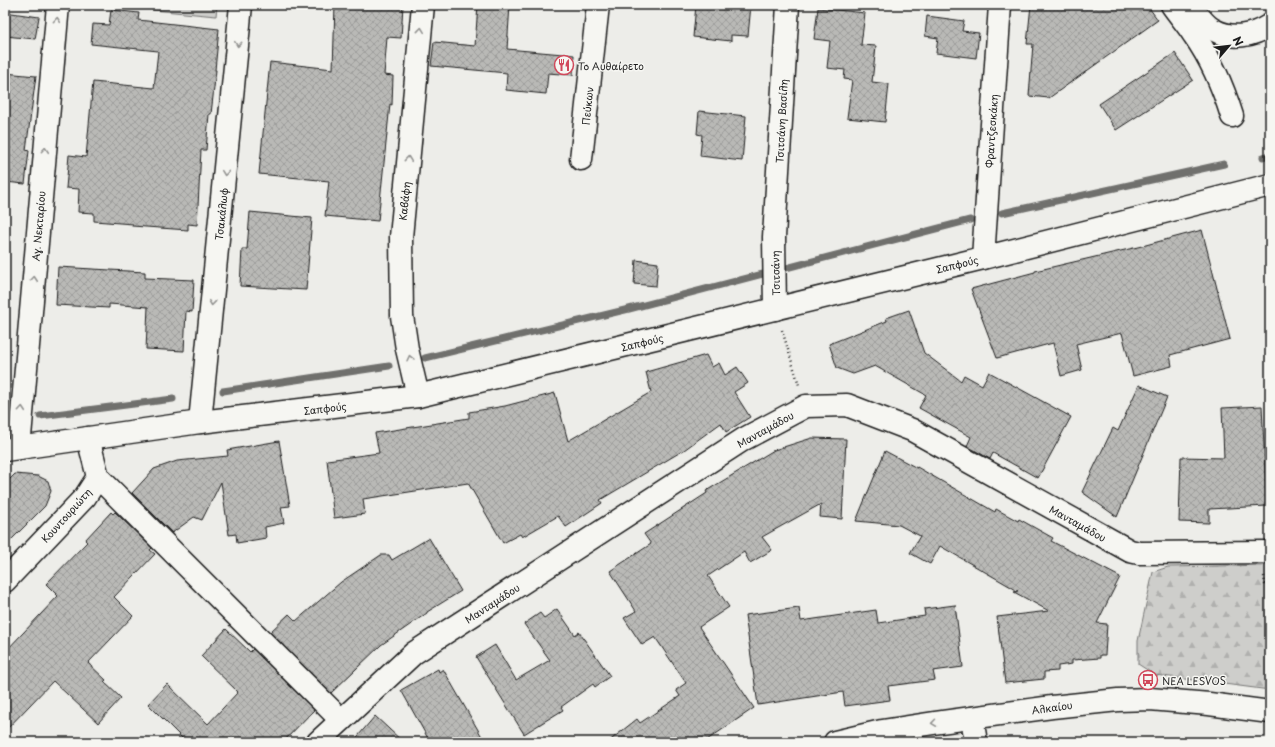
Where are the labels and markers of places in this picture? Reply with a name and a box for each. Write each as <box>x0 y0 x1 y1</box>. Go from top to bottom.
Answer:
restaurant icon: Το Αυθαίρετο <box>553 54 575 76</box>
place label: Το Αυθαίρετο <box>578 58 644 73</box>
bus stop icon: NEA LESVOS <box>1137 669 1159 691</box>
place label: NEA LESVOS <box>1162 673 1226 688</box>

